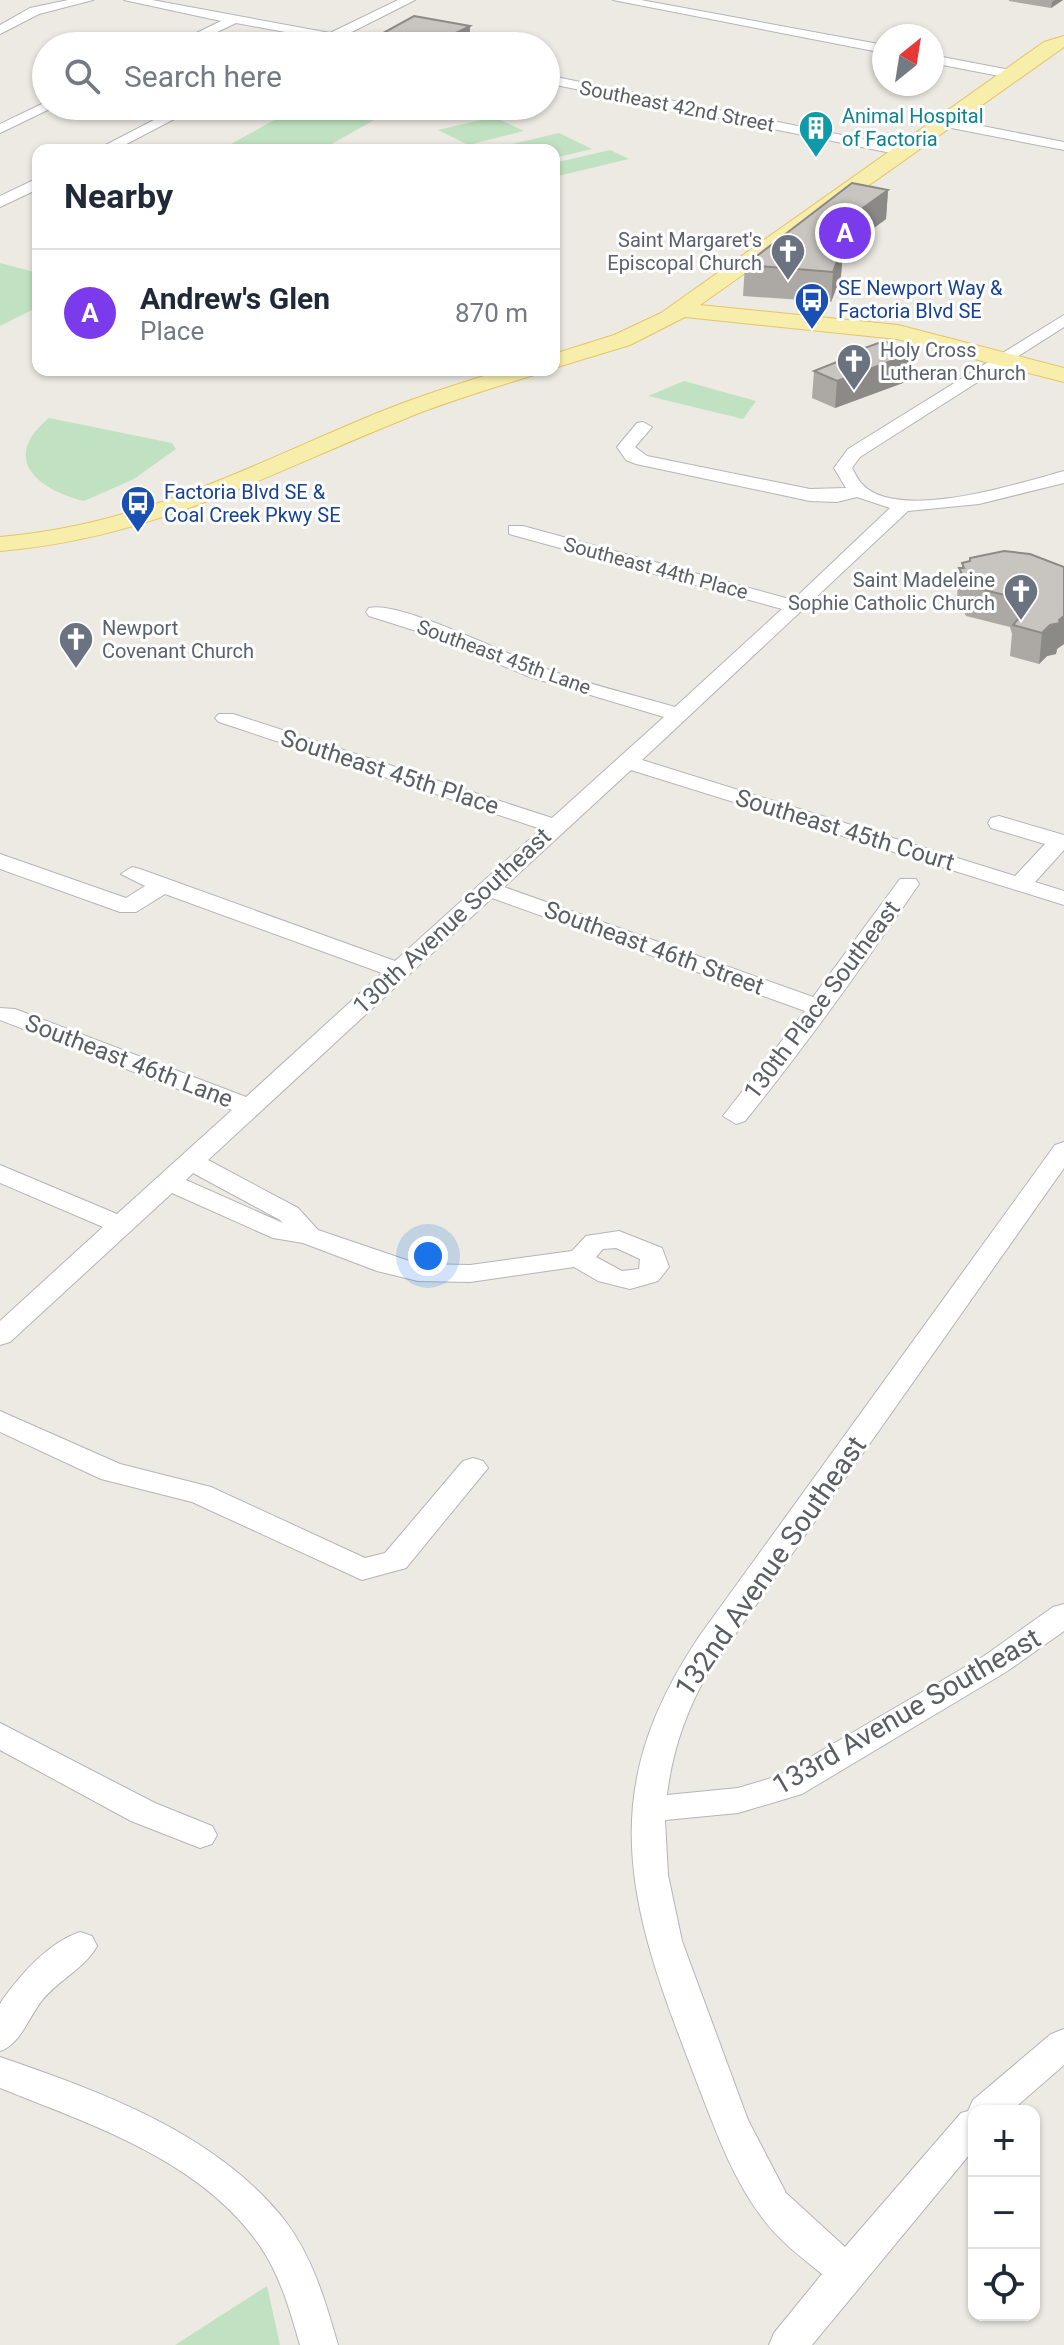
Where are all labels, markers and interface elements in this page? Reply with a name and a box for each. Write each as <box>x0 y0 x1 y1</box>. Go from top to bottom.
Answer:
north arrow <box>872 24 944 96</box>
search box <box>32 32 560 120</box>
icon: search <box>60 54 104 98</box>
text: Search here <box>124 59 282 94</box>
street label: Southeast 42nd Street <box>578 75 776 137</box>
place label: Animal Hospital of Factoria <box>842 104 984 151</box>
building icon: Animal Hospital of Factoria <box>797 109 835 159</box>
text: Nearby <box>64 176 173 216</box>
pin: A <box>819 203 871 263</box>
place label: Saint Margaret's Episcopal Church <box>607 228 762 275</box>
church icon: Saint Margaret's Episcopal Church <box>769 232 807 282</box>
place label: SE Newport Way & Factoria Blvd SE <box>838 276 1003 323</box>
text: Andrew's Glen <box>140 281 330 316</box>
bus stop icon: SE Newport Way & Factoria Blvd SE <box>793 281 831 331</box>
text: A <box>81 298 99 328</box>
text: 870 m <box>455 298 528 328</box>
text: Place <box>140 316 204 346</box>
place label: Holy Cross Lutheran Church <box>880 338 1026 385</box>
church icon: Holy Cross Lutheran Church <box>835 342 873 392</box>
place label: Factoria Blvd SE & Coal Creek Pkwy SE <box>164 480 341 527</box>
bus stop icon: Factoria Blvd SE & Coal Creek Pkwy SE <box>119 484 157 534</box>
street label: Southeast 44th Place <box>561 532 751 604</box>
place label: Saint Madeleine Sophie Catholic Church <box>788 568 995 615</box>
church icon: Saint Madeleine Sophie Catholic Church <box>1002 572 1040 622</box>
street label: Southeast 45th Lane <box>414 614 594 700</box>
place label: Newport Covenant Church <box>102 616 254 663</box>
church icon: Newport Covenant Church <box>57 620 95 670</box>
street label: Southeast 45th Place <box>277 724 503 820</box>
street label: Southeast 45th Court <box>732 783 958 877</box>
street label: 130th Avenue Southeast <box>347 822 557 1020</box>
street label: Southeast 46th Street <box>540 895 768 1001</box>
street label: 130th Place Southeast <box>738 895 906 1105</box>
street label: Southeast 46th Lane <box>21 1008 237 1114</box>
your location <box>408 1236 448 1276</box>
street label: 132nd Avenue Southeast <box>668 1430 873 1703</box>
street label: 133rd Avenue Southeast <box>766 1621 1046 1802</box>
map controls <box>968 2105 1040 2321</box>
button: + <box>968 2105 1040 2177</box>
button: − <box>968 2177 1040 2249</box>
button: locate <box>968 2249 1040 2321</box>

